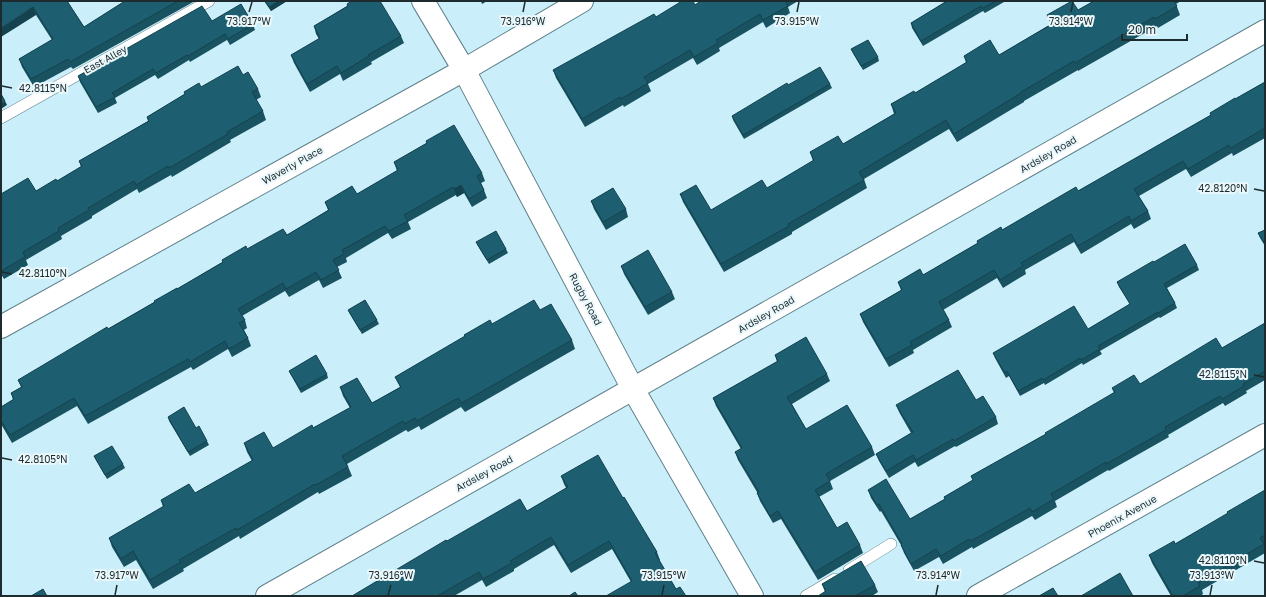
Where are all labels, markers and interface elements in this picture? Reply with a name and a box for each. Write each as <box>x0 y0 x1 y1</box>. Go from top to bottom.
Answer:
text: 73.917°W <box>227 15 271 27</box>
text: 73.916°W <box>501 15 546 27</box>
text: 73.915°W <box>775 15 820 27</box>
text: 73.914°W <box>1049 15 1093 27</box>
scale bar <box>1122 16 1187 42</box>
text: 20 m <box>1128 22 1156 37</box>
street label: East Alley <box>81 42 129 76</box>
text: 42.8115°N <box>19 82 67 94</box>
street label: Ardsley Road <box>1018 133 1078 175</box>
street label: Waverly Place <box>260 143 325 187</box>
text: 42.8120°N <box>1198 182 1248 194</box>
text: 42.8110°N <box>19 267 67 279</box>
street label: Rugby Road <box>567 271 605 327</box>
street label: Ardsley Road <box>736 293 796 335</box>
text: 42.8115°N <box>1199 368 1247 380</box>
street label: Ardsley Road <box>453 452 515 494</box>
text: 42.8105°N <box>18 453 68 465</box>
street label: Phoenix Avenue <box>1086 492 1159 540</box>
text: 42.8110°N <box>1199 554 1247 566</box>
text: 73.917°W <box>95 569 139 581</box>
text: 73.916°W <box>369 569 414 581</box>
text: 73.915°W <box>642 569 687 581</box>
text: 73.914°W <box>916 569 960 581</box>
text: 73.913°W <box>1190 569 1235 581</box>

